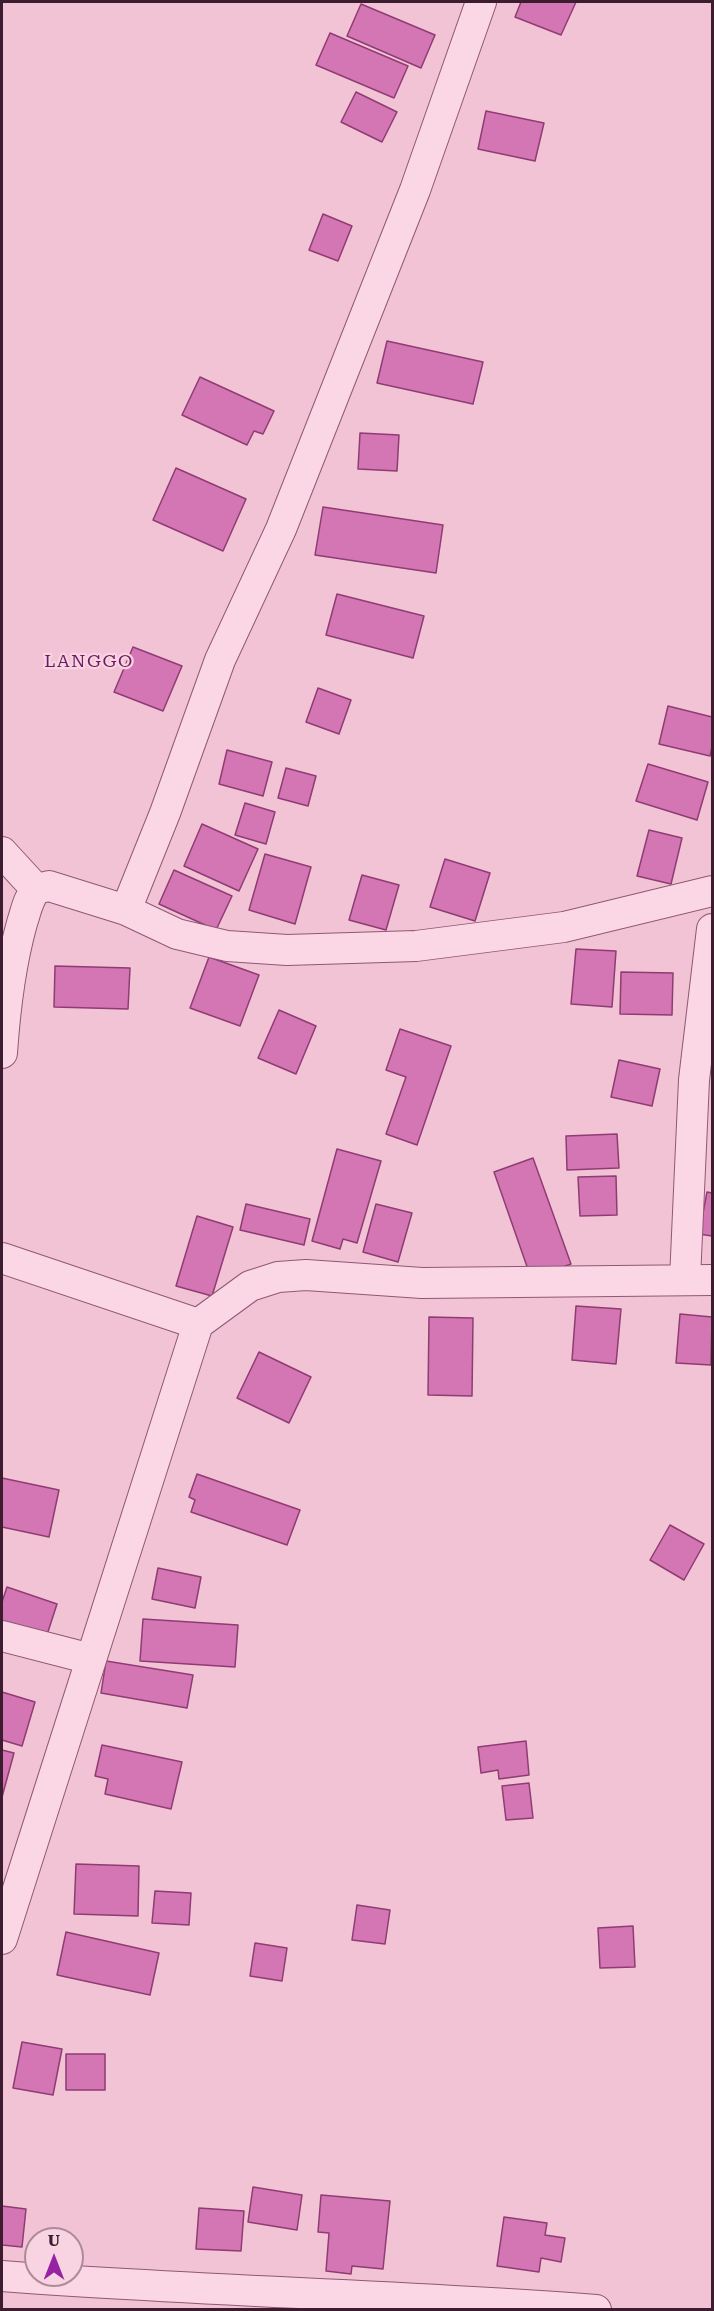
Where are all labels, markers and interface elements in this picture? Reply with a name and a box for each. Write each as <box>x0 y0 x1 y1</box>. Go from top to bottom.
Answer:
district label: LANGGO <box>44 651 134 673</box>
north arrow <box>24 2227 84 2287</box>
text: U <box>48 2231 60 2250</box>

